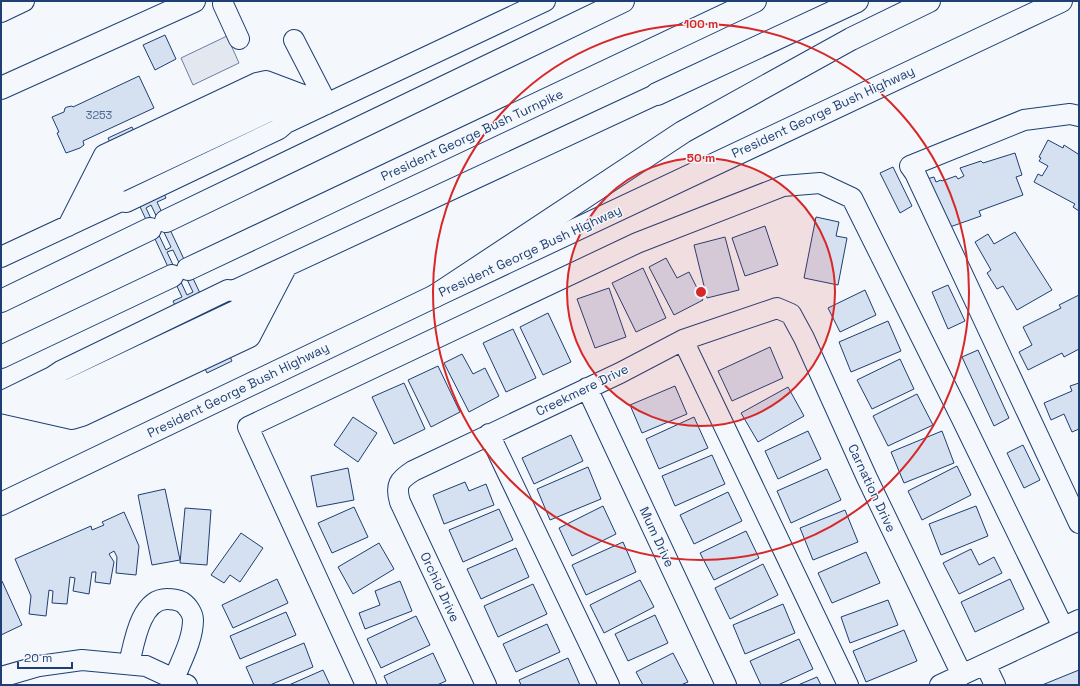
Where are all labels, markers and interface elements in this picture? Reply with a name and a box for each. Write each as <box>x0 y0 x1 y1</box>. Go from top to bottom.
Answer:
text: 100 m <box>684 16 718 32</box>
street label: President George Bush Highway <box>729 62 917 162</box>
street label: President George Bush Turnpike <box>378 85 566 185</box>
house number: 3253 <box>86 108 113 122</box>
text: 50 m <box>687 150 715 166</box>
street label: President George Bush Highway <box>436 201 624 301</box>
centre of rings <box>694 285 708 299</box>
street label: President George Bush Highway <box>144 339 332 441</box>
street label: Creekmere Drive <box>533 360 631 420</box>
street label: Carnation Drive <box>844 441 900 535</box>
street label: Mum Drive <box>636 504 678 570</box>
street label: Orchid Drive <box>416 549 464 625</box>
scale bar <box>18 644 72 670</box>
text: 20 m <box>24 650 52 666</box>

